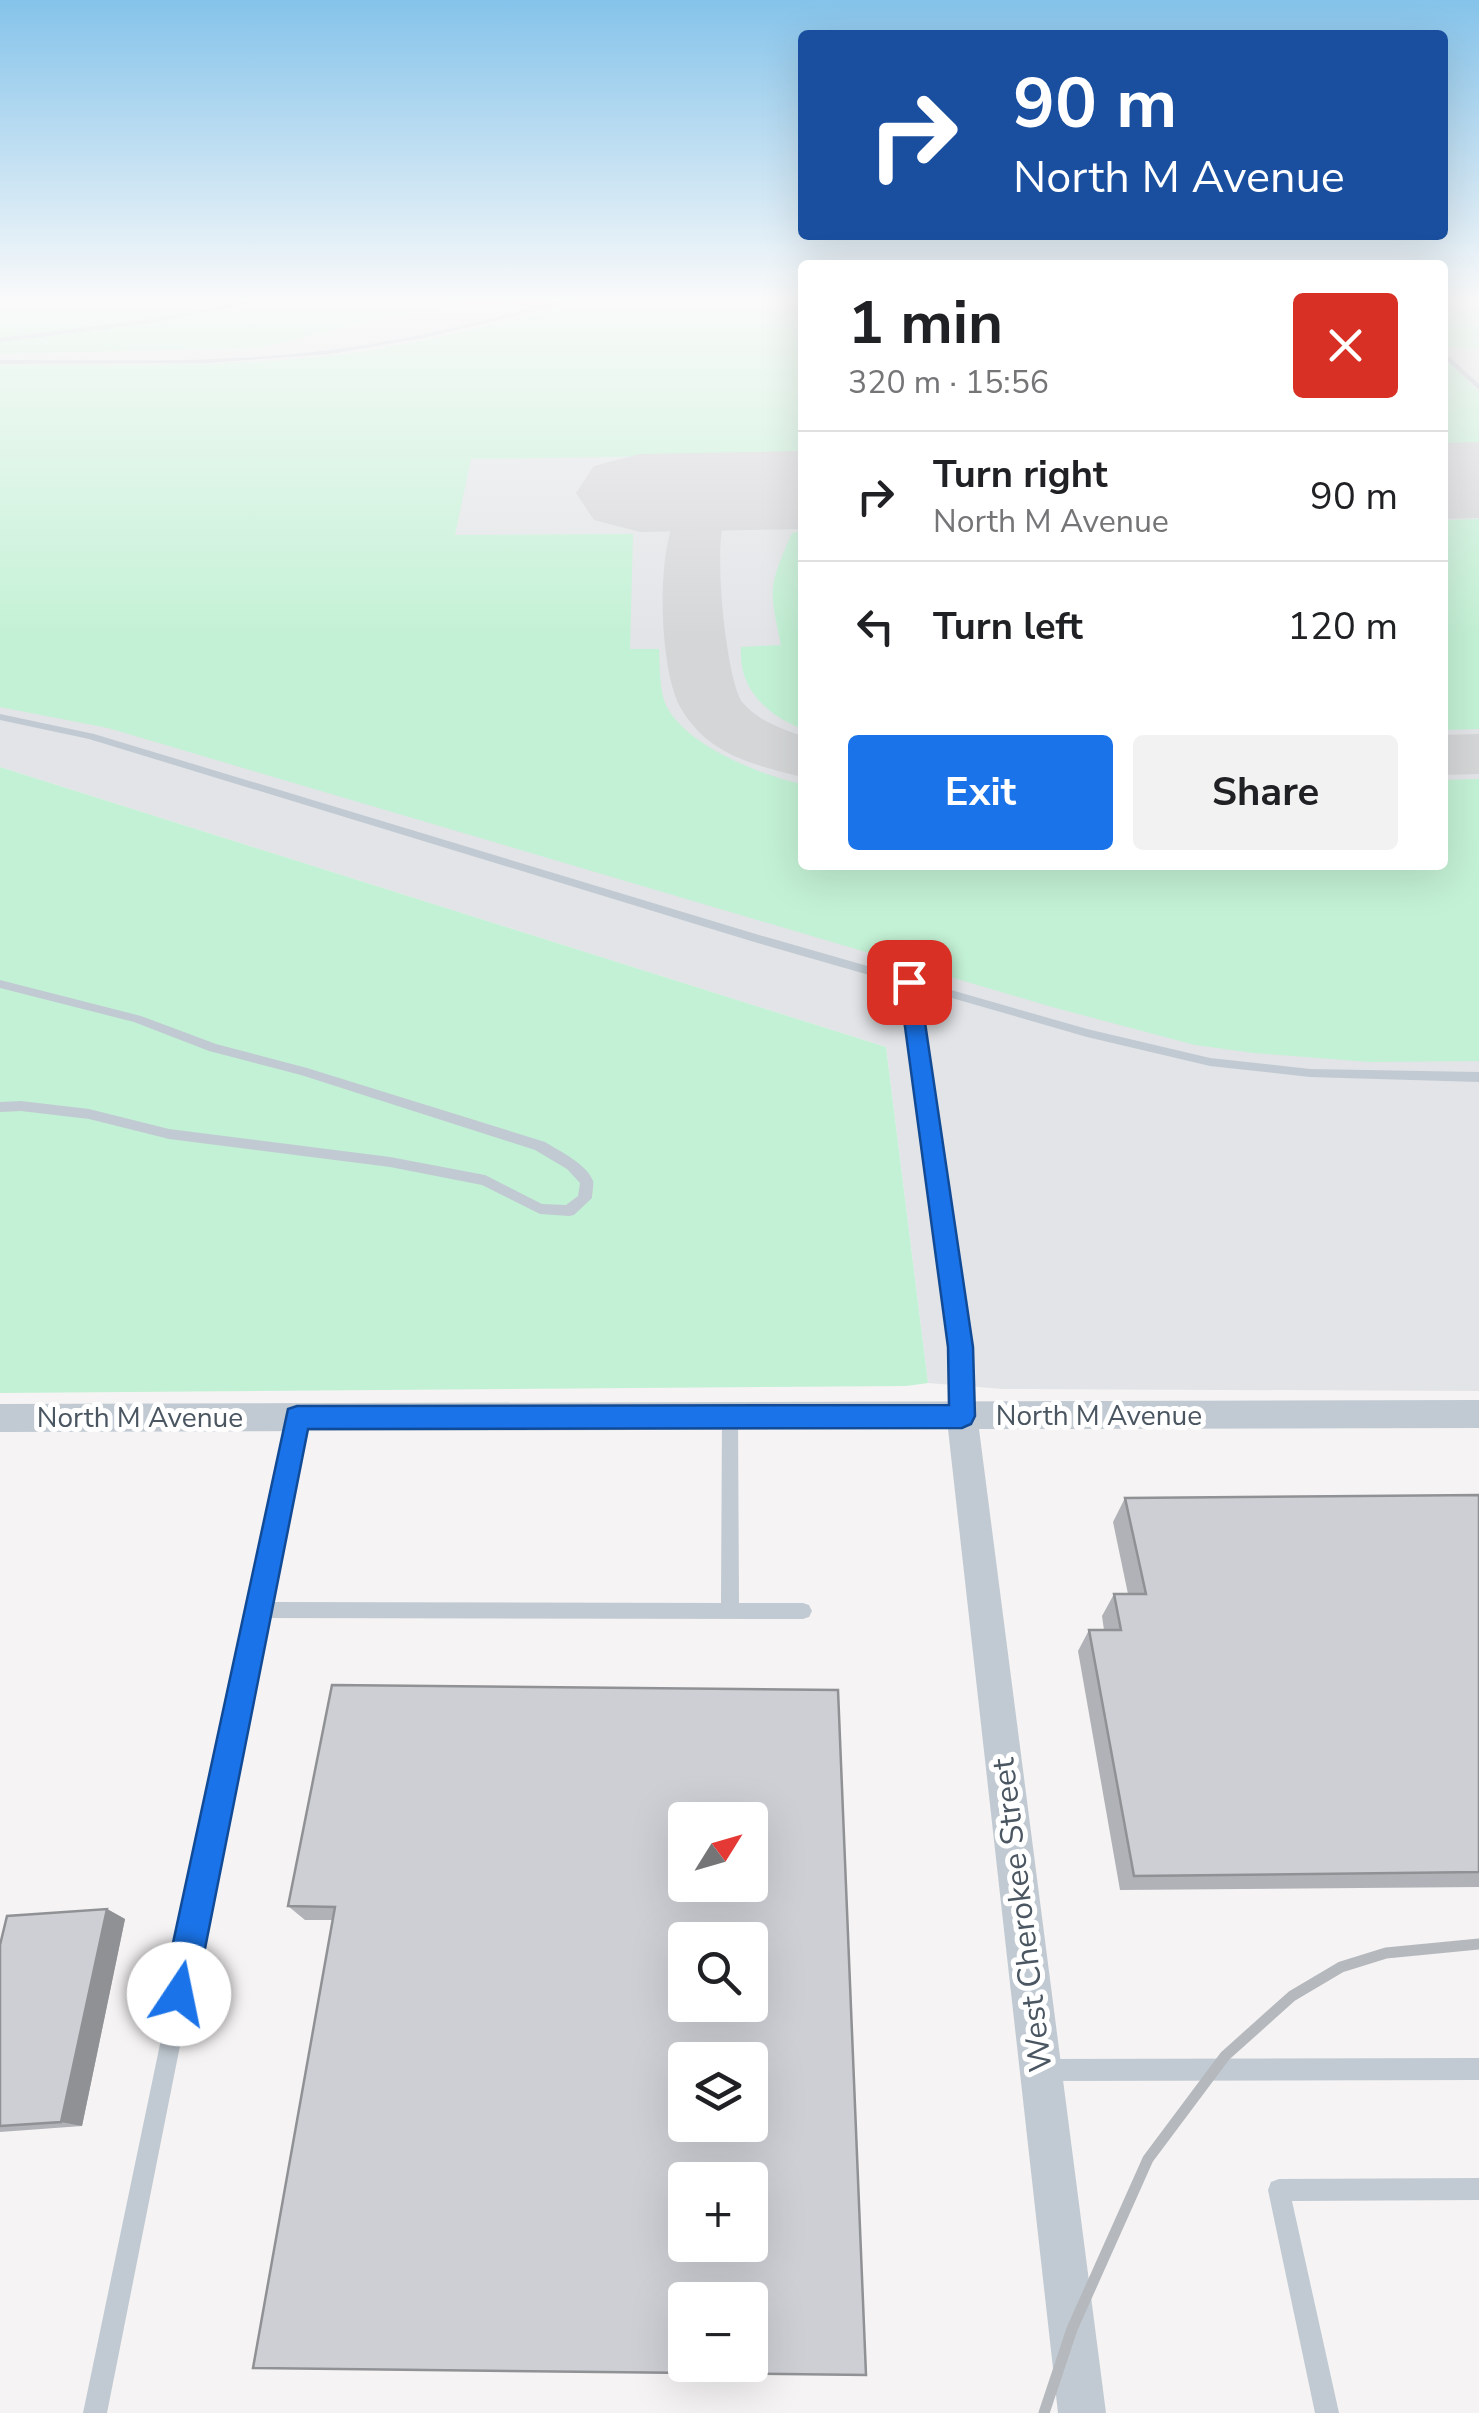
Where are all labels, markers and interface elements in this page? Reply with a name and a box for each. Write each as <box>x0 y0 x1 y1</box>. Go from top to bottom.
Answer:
text: 90 m <box>1013 56 1177 152</box>
icon: right <box>848 70 978 200</box>
text: North M Avenue <box>1013 147 1345 208</box>
text: 1 min <box>848 282 1003 364</box>
button: close <box>1293 293 1398 398</box>
text: 320 m · 15:56 <box>848 361 1049 404</box>
text: Turn right <box>933 449 1108 500</box>
icon: right <box>848 469 903 524</box>
text: 90 m <box>1310 471 1398 522</box>
text: North M Avenue <box>933 500 1169 543</box>
icon: left <box>848 599 903 654</box>
text: Turn left <box>933 601 1083 652</box>
text: 120 m <box>1287 601 1398 652</box>
button: Exit <box>848 735 1113 850</box>
button: Share <box>1133 735 1398 850</box>
pin <box>867 940 952 1025</box>
icon: arrive <box>882 955 937 1010</box>
street label: North M Avenue <box>996 1397 1202 1435</box>
street label: North M Avenue <box>37 1399 243 1437</box>
street label: West Cherokee Street <box>981 1755 1063 2074</box>
north arrow <box>668 1802 768 1902</box>
map controls <box>668 1802 768 2382</box>
button: search <box>668 1922 768 2022</box>
position arrow <box>127 1942 231 2046</box>
button: layers <box>668 2042 768 2142</box>
button: + <box>668 2162 768 2262</box>
button: − <box>668 2282 768 2382</box>

